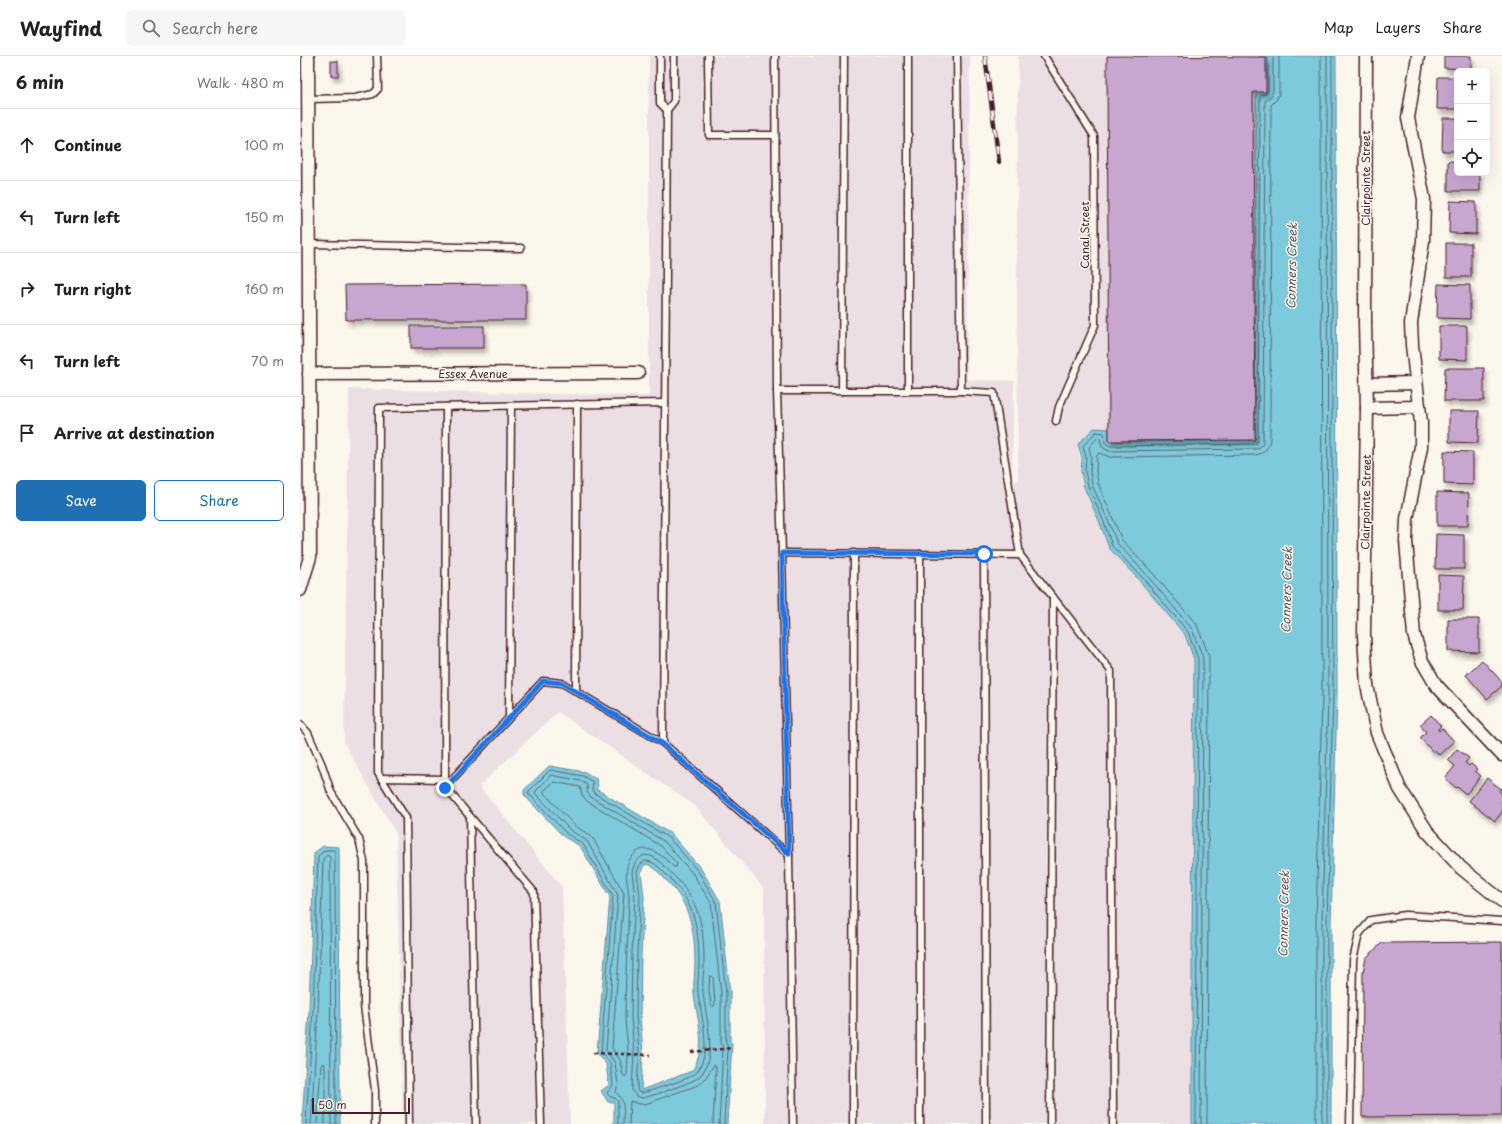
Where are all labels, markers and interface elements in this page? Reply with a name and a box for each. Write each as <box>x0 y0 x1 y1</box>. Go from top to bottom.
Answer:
search box <box>126 10 406 46</box>
text: Wayfind <box>20 14 102 42</box>
text: Search here <box>172 16 258 39</box>
icon: search <box>140 17 162 39</box>
text: Map <box>1324 17 1354 38</box>
text: Layers <box>1376 17 1421 38</box>
text: Share <box>1443 17 1482 38</box>
map controls <box>1454 68 1490 176</box>
button: + <box>1454 68 1490 104</box>
text: 6 min <box>16 69 64 95</box>
text: Walk · 480 m <box>197 73 284 92</box>
button: − <box>1454 104 1490 140</box>
street label: Clairpointe Street <box>1357 130 1374 226</box>
text: Continue <box>54 133 122 156</box>
icon: ahead <box>16 134 38 156</box>
text: 100 m <box>244 135 284 154</box>
button: locate <box>1454 140 1490 176</box>
street label: Canal Street <box>1076 201 1093 269</box>
text: Turn left <box>54 205 120 228</box>
icon: left <box>16 206 38 228</box>
text: 150 m <box>245 207 284 226</box>
water label: Conners Creek <box>1281 222 1301 309</box>
text: Turn right <box>54 277 131 300</box>
icon: right <box>16 278 38 300</box>
text: 160 m <box>245 279 284 298</box>
text: Turn left <box>54 349 120 372</box>
icon: left <box>16 350 38 372</box>
text: 70 m <box>251 351 284 370</box>
street label: Essex Avenue <box>438 365 508 382</box>
text: Arrive at destination <box>54 421 215 444</box>
icon: arrive <box>16 422 38 444</box>
street label: Clairpointe Street <box>1356 454 1375 550</box>
button: Save <box>16 480 146 521</box>
button: Share <box>154 480 284 521</box>
route start <box>975 545 993 563</box>
water label: Conners Creek <box>1276 546 1296 633</box>
route end <box>436 779 454 797</box>
water label: Conners Creek <box>1273 870 1293 957</box>
scale bar <box>312 1096 410 1115</box>
text: 50 m <box>318 1096 347 1113</box>

